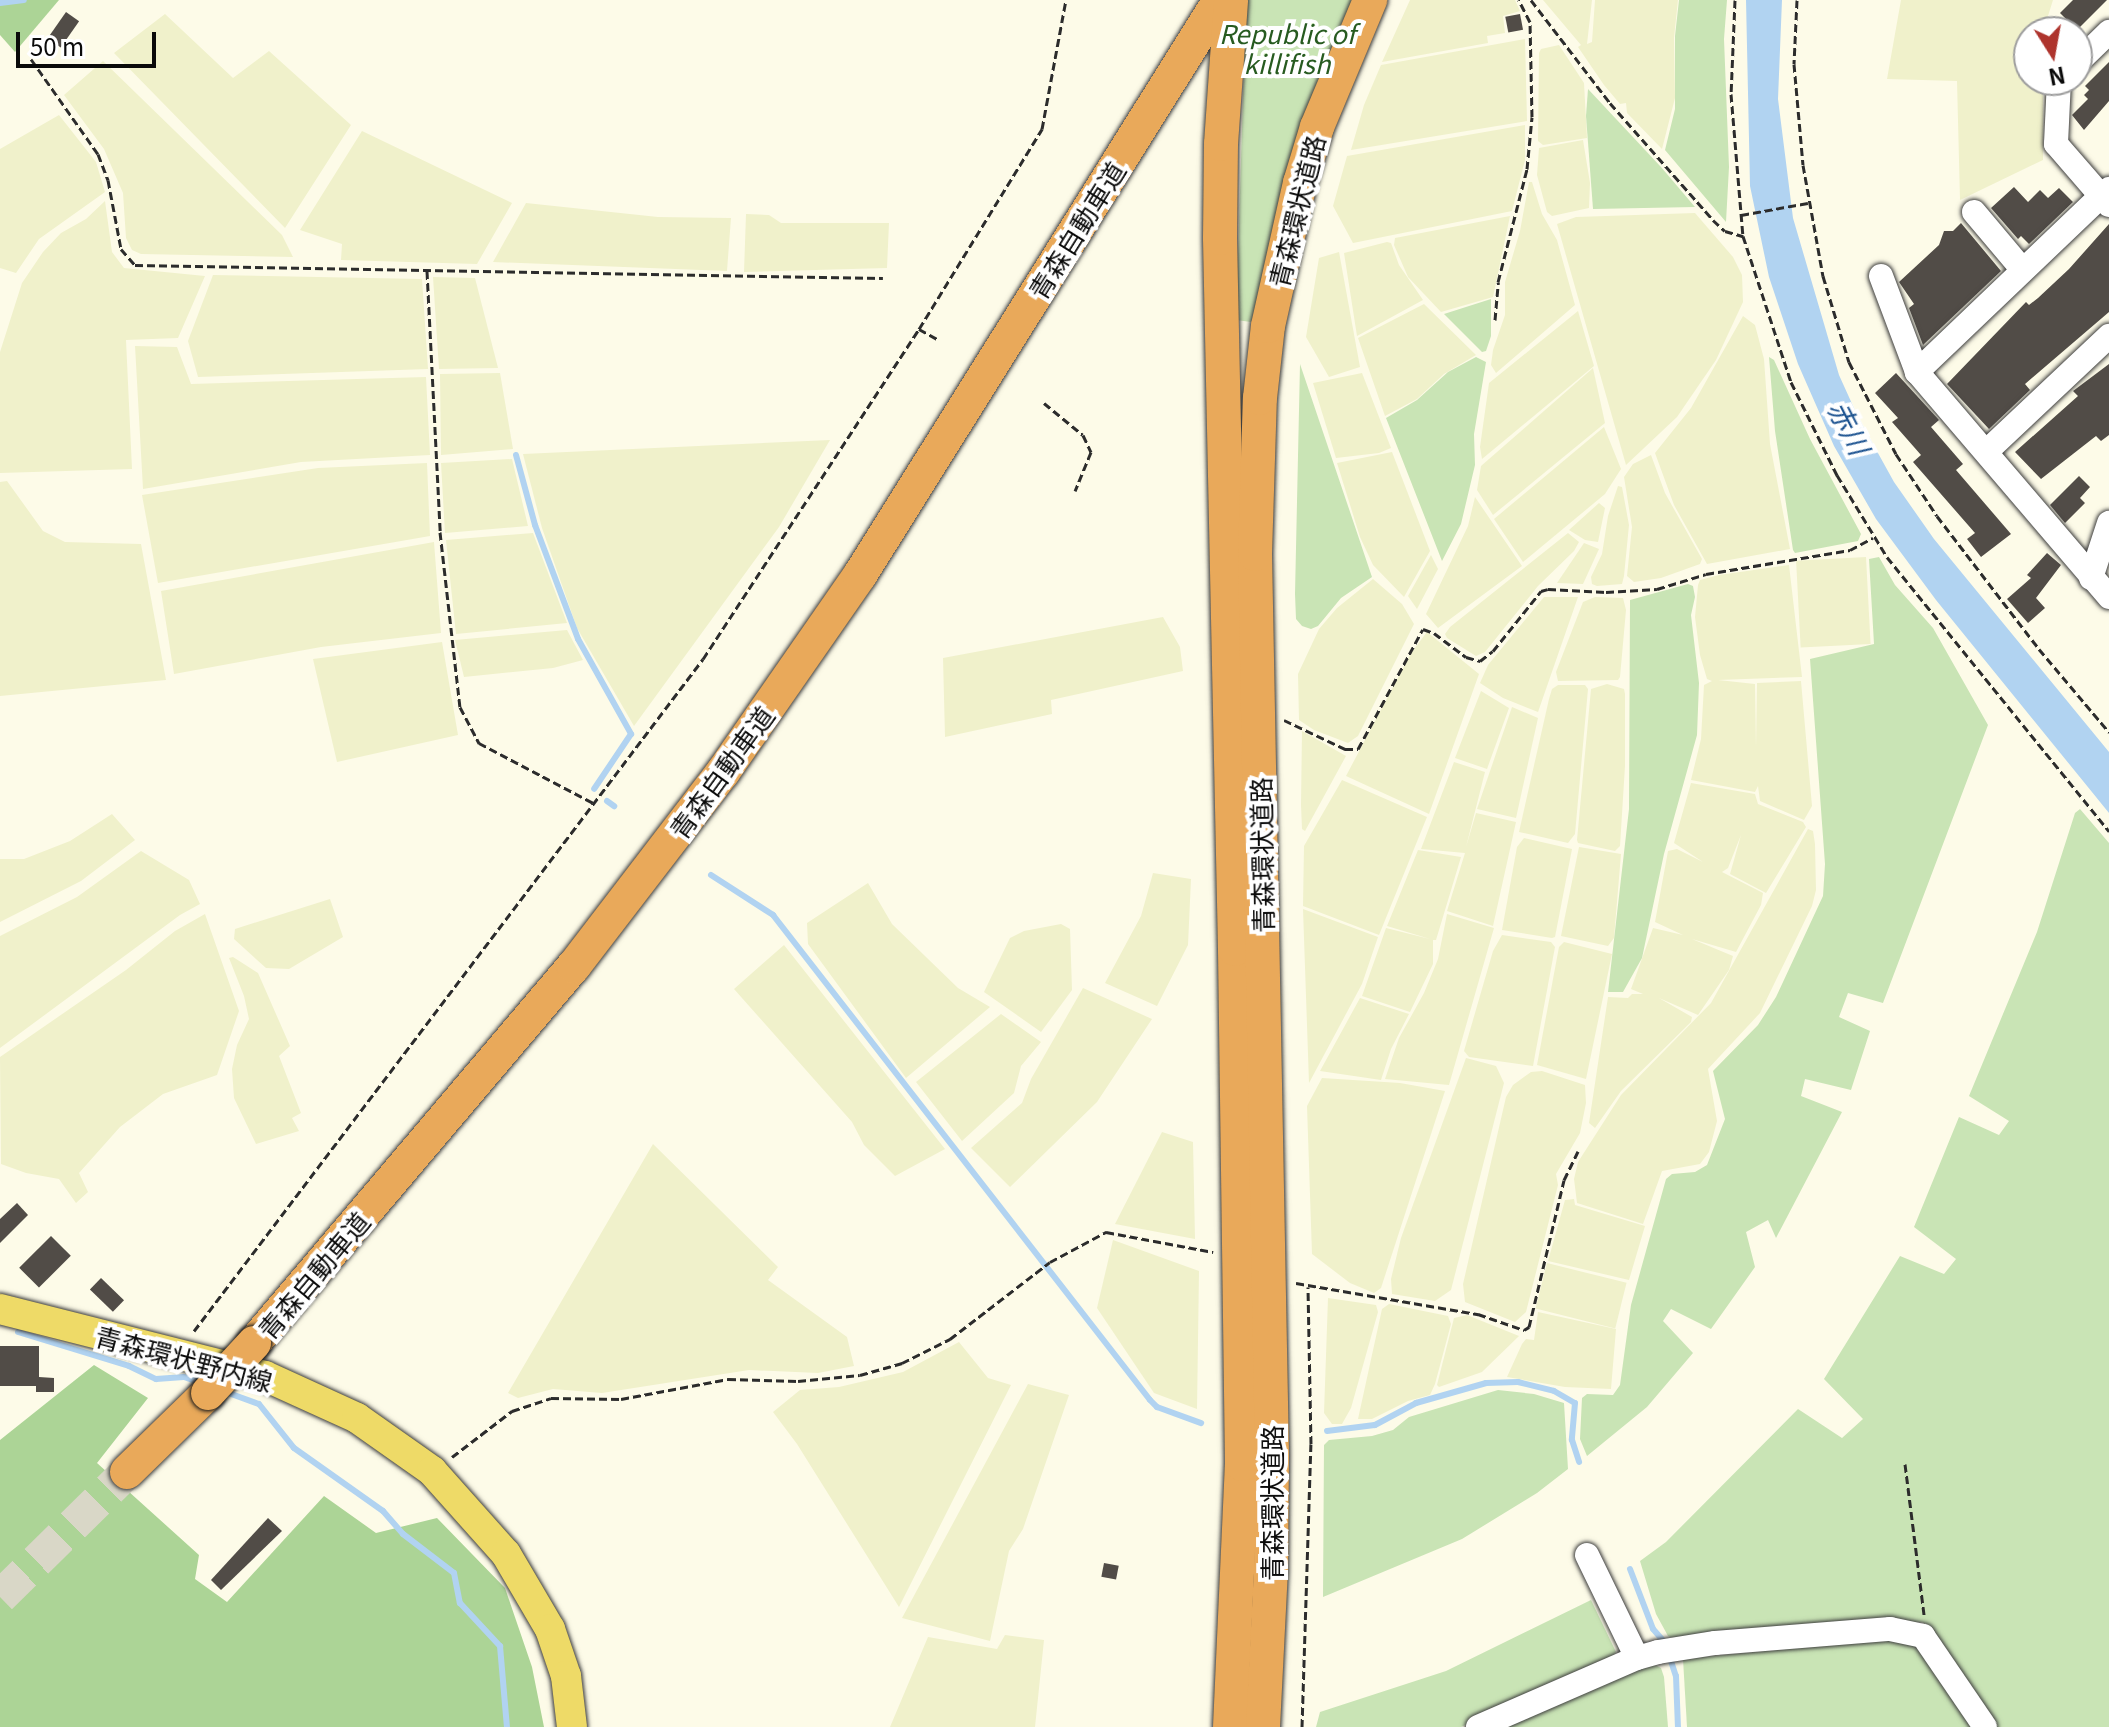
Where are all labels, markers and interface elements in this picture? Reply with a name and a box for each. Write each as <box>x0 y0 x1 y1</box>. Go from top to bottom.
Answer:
scale bar <box>20 16 160 66</box>
north arrow <box>2013 16 2093 96</box>
park label: Republic of killifish <box>1219 17 1355 78</box>
text: 50 m <box>30 28 84 63</box>
text: N <box>2046 60 2068 95</box>
street label: 青森環状道路 <box>1262 132 1330 290</box>
street label: 青森自動車道 <box>1021 156 1131 304</box>
water label: 赤川 <box>1822 394 1878 460</box>
street label: 青森自動車道 <box>663 700 779 844</box>
street label: 青森環状道路 <box>1244 777 1278 933</box>
street label: 青森自動車道 <box>251 1205 375 1345</box>
street label: 青森環状野内線 <box>92 1319 276 1397</box>
street label: 青森環状道路 <box>1255 1425 1287 1581</box>

